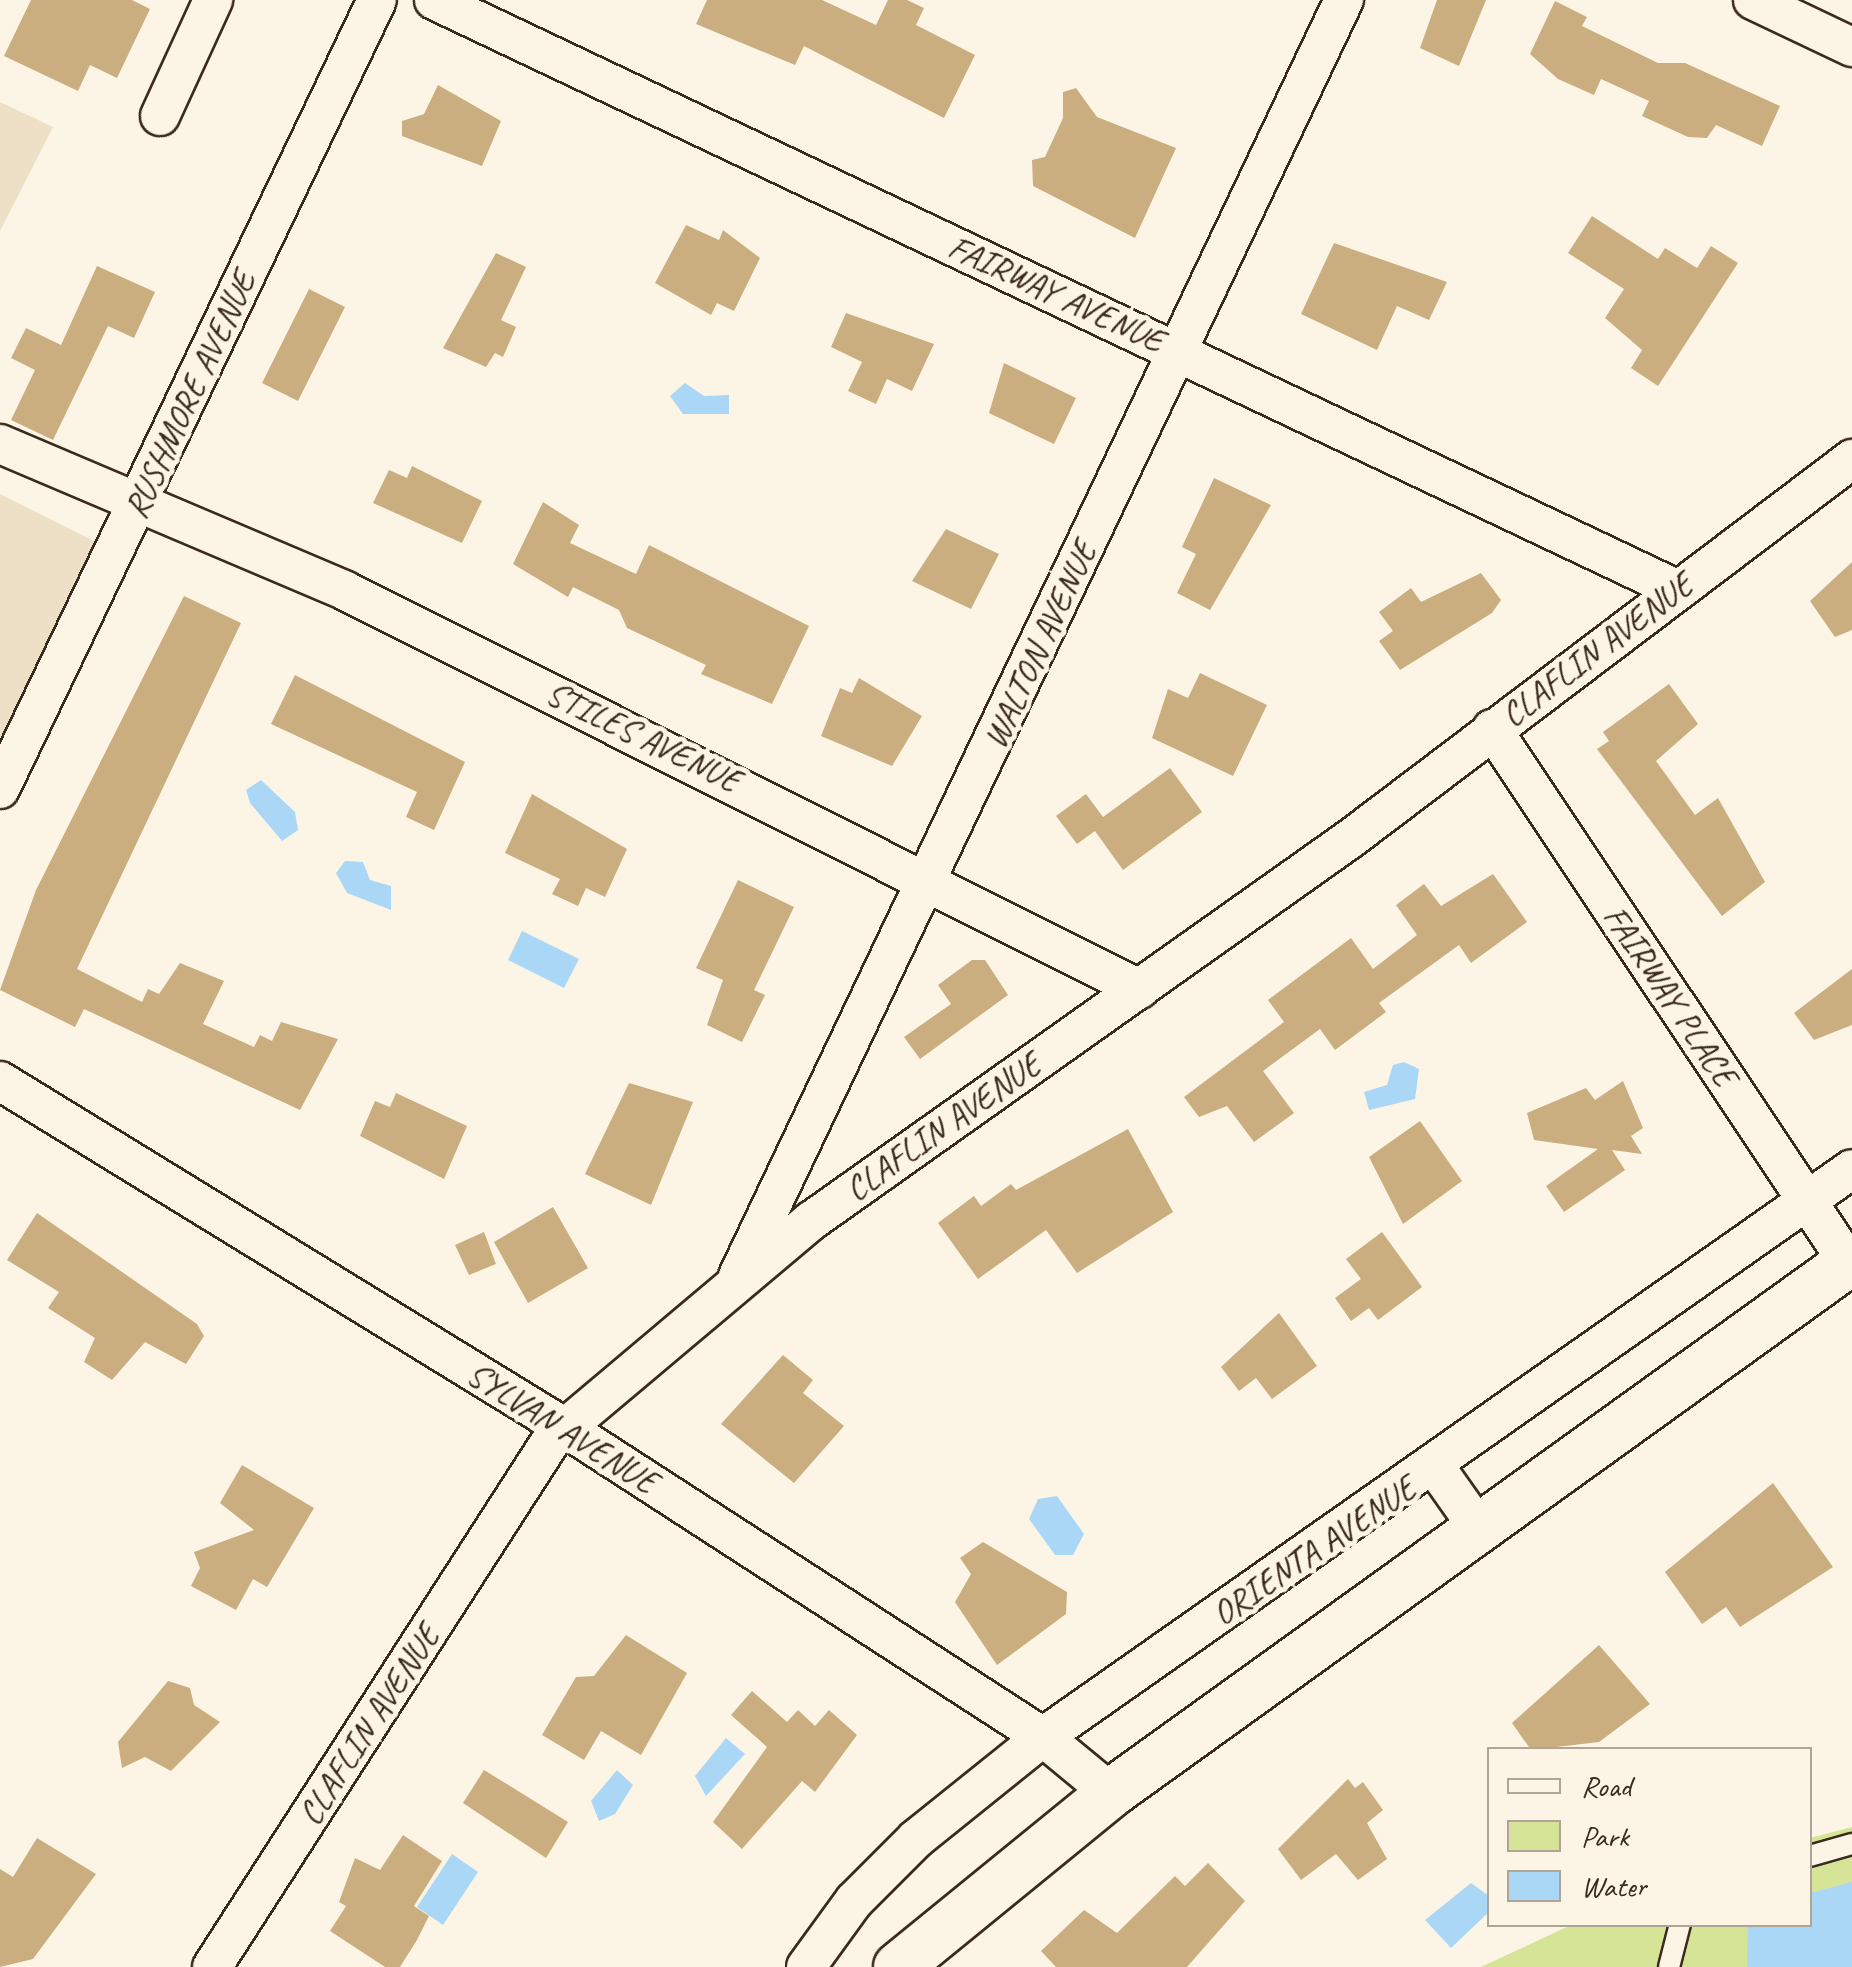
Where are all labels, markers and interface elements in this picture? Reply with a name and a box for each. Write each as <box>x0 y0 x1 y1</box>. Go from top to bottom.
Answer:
street label: FAIRWAY AVENUE <box>942 226 1170 362</box>
street label: RUSHMORE AVENUE <box>115 266 265 524</box>
street label: WALTON AVENUE <box>974 535 1106 755</box>
street label: CLAFLIN AVENUE <box>1493 564 1701 736</box>
street label: STILES AVENUE <box>539 672 747 802</box>
street label: FAIRWAY PLACE <box>1594 897 1746 1095</box>
street label: CLAFLIN AVENUE <box>837 1044 1049 1210</box>
street label: SYLVAN AVENUE <box>460 1353 664 1503</box>
street label: ORIENTA AVENUE <box>1204 1468 1424 1634</box>
street label: CLAFLIN AVENUE <box>289 1617 449 1833</box>
legend <box>1487 1747 1812 1927</box>
text: Road <box>1581 1767 1631 1805</box>
text: Park <box>1581 1817 1629 1855</box>
text: Water <box>1581 1867 1646 1905</box>

